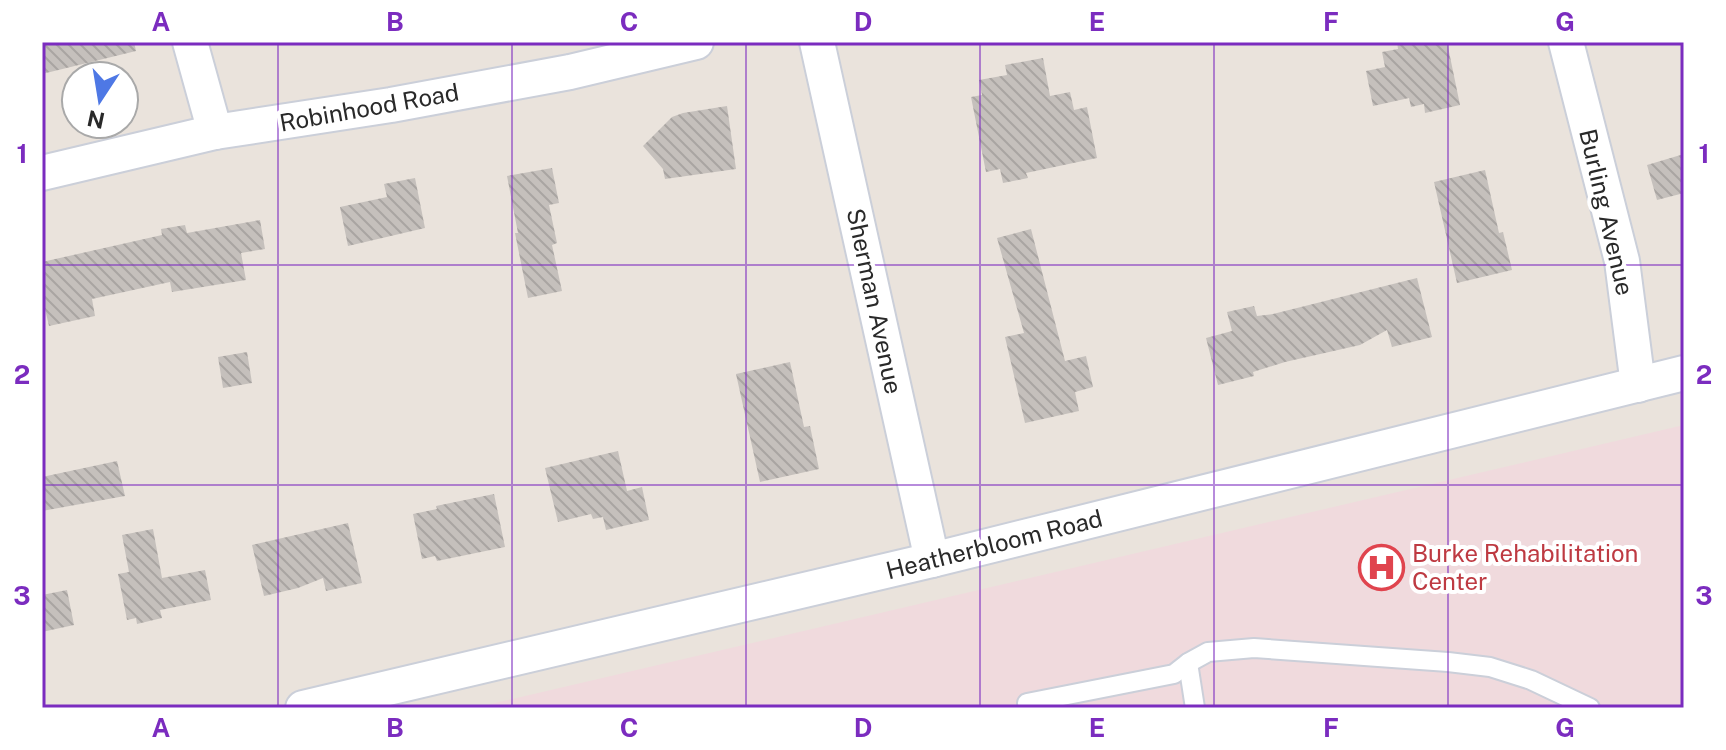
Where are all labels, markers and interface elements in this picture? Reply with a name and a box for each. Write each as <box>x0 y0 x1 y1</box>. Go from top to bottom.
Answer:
text: A <box>152 6 171 37</box>
text: B <box>386 6 404 37</box>
text: C <box>620 6 638 37</box>
text: D <box>854 6 872 37</box>
text: E <box>1089 6 1105 37</box>
text: F <box>1323 6 1339 37</box>
text: G <box>1555 6 1575 37</box>
north arrow <box>60 60 140 140</box>
street label: Robinhood Road <box>277 77 461 137</box>
text: N <box>85 105 107 134</box>
street label: Burling Avenue <box>1574 126 1640 298</box>
text: 1 <box>16 138 28 169</box>
text: 1 <box>1698 138 1710 169</box>
street label: Sherman Avenue <box>842 206 908 396</box>
text: 2 <box>14 359 30 390</box>
text: 2 <box>1696 359 1712 390</box>
street label: Heatherbloom Road <box>883 504 1105 584</box>
place label: Burke Rehabilitation Center <box>1412 539 1638 595</box>
hospital icon: Burke Rehabilitation Center <box>1357 543 1405 591</box>
text: 3 <box>13 580 31 611</box>
text: 3 <box>1695 580 1713 611</box>
text: A <box>152 712 171 743</box>
text: B <box>386 712 404 743</box>
text: C <box>620 712 638 743</box>
text: D <box>854 712 872 743</box>
text: E <box>1089 712 1105 743</box>
text: F <box>1323 712 1339 743</box>
text: G <box>1555 712 1575 743</box>

